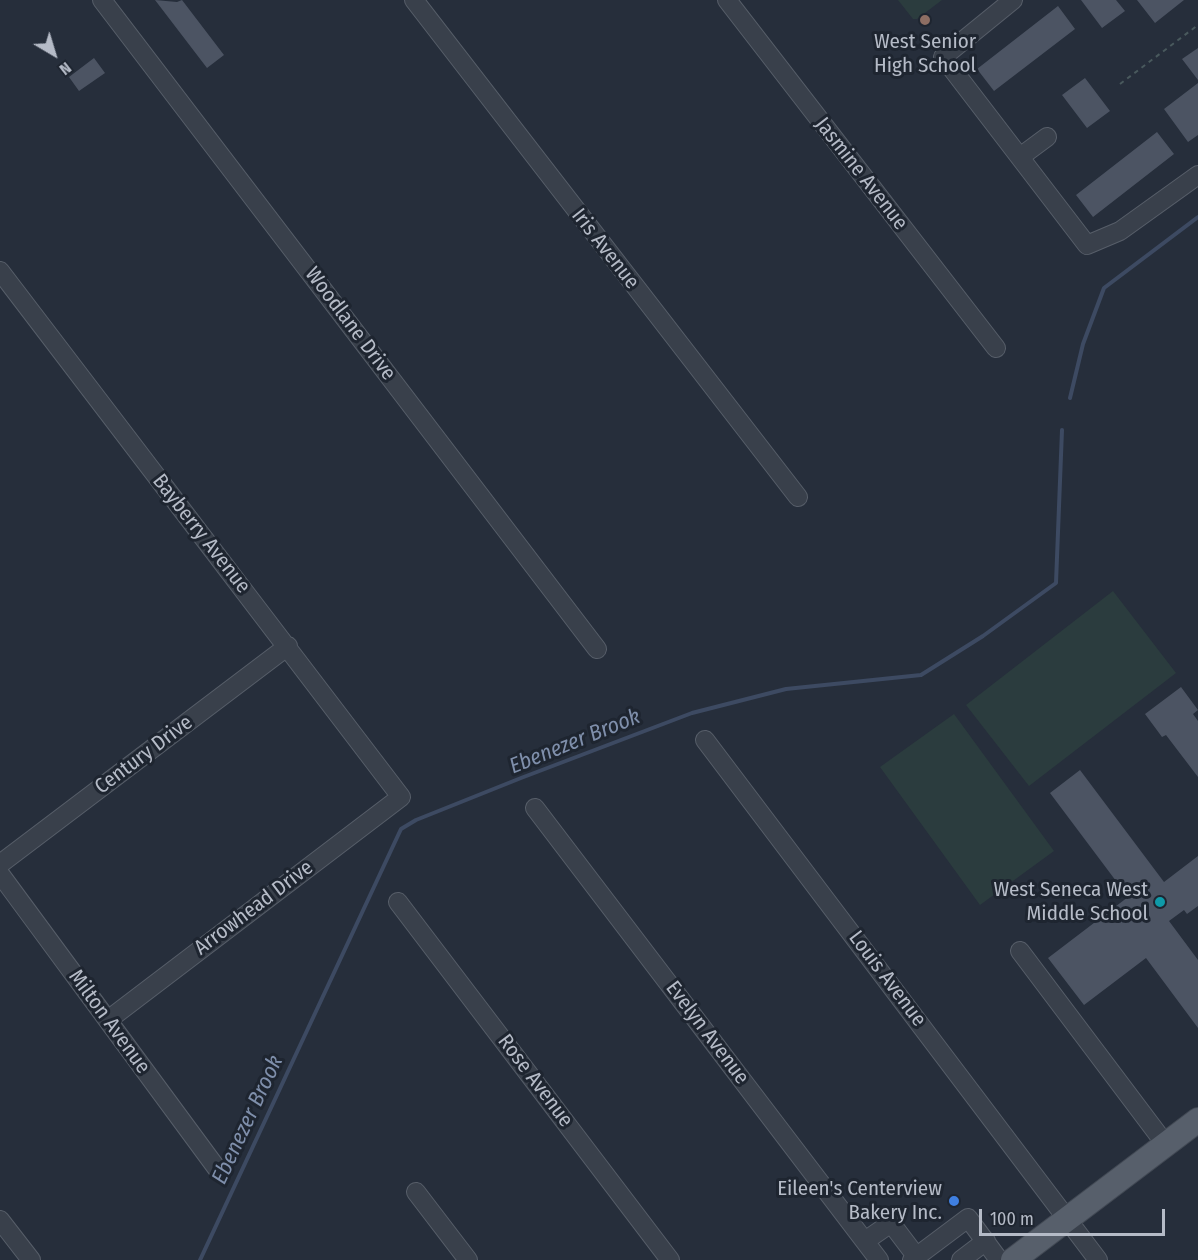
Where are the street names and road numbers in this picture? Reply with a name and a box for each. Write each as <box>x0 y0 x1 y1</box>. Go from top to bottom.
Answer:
street label: Jasmine Avenue <box>809 113 913 235</box>
street label: Iris Avenue <box>566 204 644 294</box>
street label: Woodlane Drive <box>299 262 401 386</box>
street label: Bayberry Avenue <box>147 469 255 599</box>
street label: Century Drive <box>90 710 198 800</box>
street label: Arrowhead Drive <box>190 855 318 961</box>
street label: Louis Avenue <box>843 926 931 1032</box>
street label: Milton Avenue <box>63 965 155 1079</box>
street label: Evelyn Avenue <box>660 976 754 1090</box>
street label: Rose Avenue <box>492 1030 578 1132</box>

